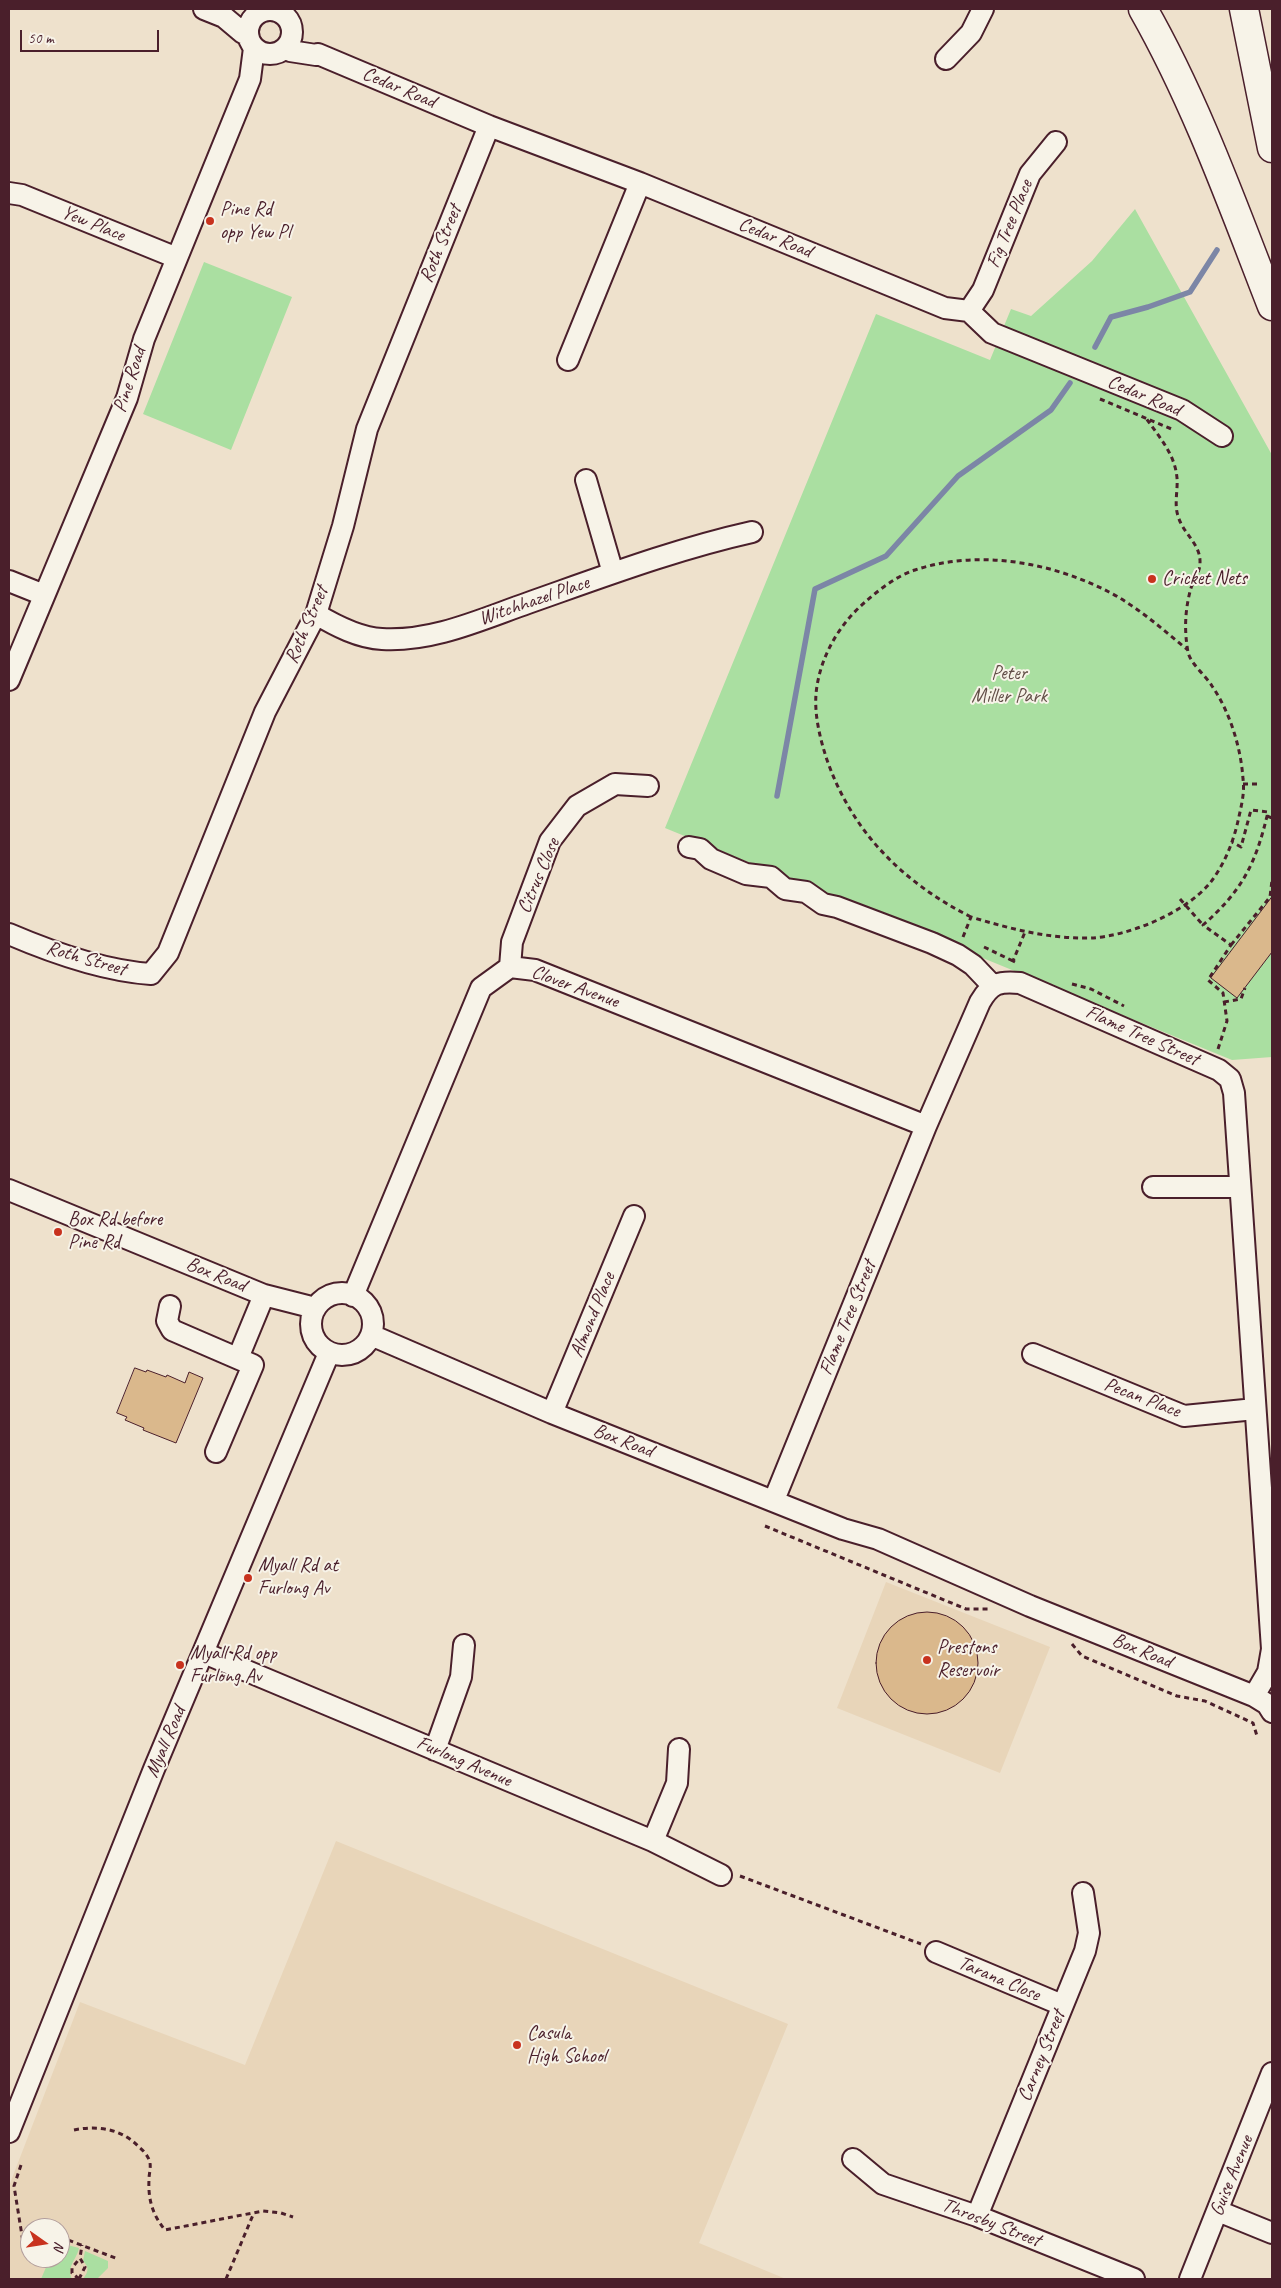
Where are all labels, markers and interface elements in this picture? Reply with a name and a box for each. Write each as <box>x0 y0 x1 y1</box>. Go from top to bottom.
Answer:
scale bar <box>22 20 161 52</box>
text: 50 m <box>28 29 54 48</box>
street label: Cedar Road <box>359 62 439 114</box>
street label: Fig Tree Place <box>982 177 1038 271</box>
place label: Pine Rd opp Yew Pl <box>220 198 290 245</box>
street label: Yew Place <box>58 201 128 247</box>
street label: Roth Street <box>415 202 467 286</box>
street label: Cedar Road <box>735 212 815 264</box>
marker: Pine Rd opp Yew Pl <box>204 215 216 227</box>
street label: Pine Road <box>108 344 152 416</box>
street label: Cedar Road <box>1104 370 1184 422</box>
place label: Cricket Nets <box>1162 567 1247 591</box>
street label: Witchhazel Place <box>476 571 592 631</box>
marker: Cricket Nets <box>1146 573 1158 585</box>
street label: Roth Street <box>280 583 334 667</box>
park label: Peter Miller Park <box>971 662 1047 709</box>
street label: Citrus Close <box>512 835 566 917</box>
street label: Roth Street <box>43 936 129 982</box>
street label: Clover Avenue <box>528 960 622 1014</box>
street label: Flame Tree Street <box>1082 1000 1202 1072</box>
place label: Box Rd before Pine Rd <box>68 1208 162 1255</box>
marker: Box Rd before Pine Rd <box>52 1226 64 1238</box>
street label: Box Road <box>182 1252 250 1298</box>
street label: Flame Tree Street <box>814 1257 882 1379</box>
street label: Almond Place <box>565 1269 621 1361</box>
street label: Pecan Place <box>1101 1373 1183 1423</box>
street label: Box Road <box>589 1419 657 1463</box>
place label: Myall Rd at Furlong Av <box>258 1554 338 1601</box>
marker: Myall Rd at Furlong Av <box>242 1572 254 1584</box>
street label: Box Road <box>1108 1628 1176 1674</box>
place label: Prestons Reservoir <box>937 1636 999 1683</box>
place label: Myall Rd opp Furlong Av <box>190 1642 277 1689</box>
marker: Prestons Reservoir <box>921 1654 933 1666</box>
marker: Myall Rd opp Furlong Av <box>174 1659 186 1671</box>
street label: Myall Road <box>140 1703 192 1781</box>
street label: Furlong Avenue <box>413 1731 515 1793</box>
street label: Tarana Close <box>954 1951 1044 2007</box>
street label: Carney Street <box>1013 2007 1071 2105</box>
place label: Casula High School <box>527 2022 606 2069</box>
marker: Casula High School <box>511 2039 523 2051</box>
street label: Guise Avenue <box>1205 2132 1259 2220</box>
street label: Throsby Street <box>938 2193 1044 2253</box>
north arrow <box>20 2218 70 2268</box>
text: N <box>50 2240 68 2252</box>

